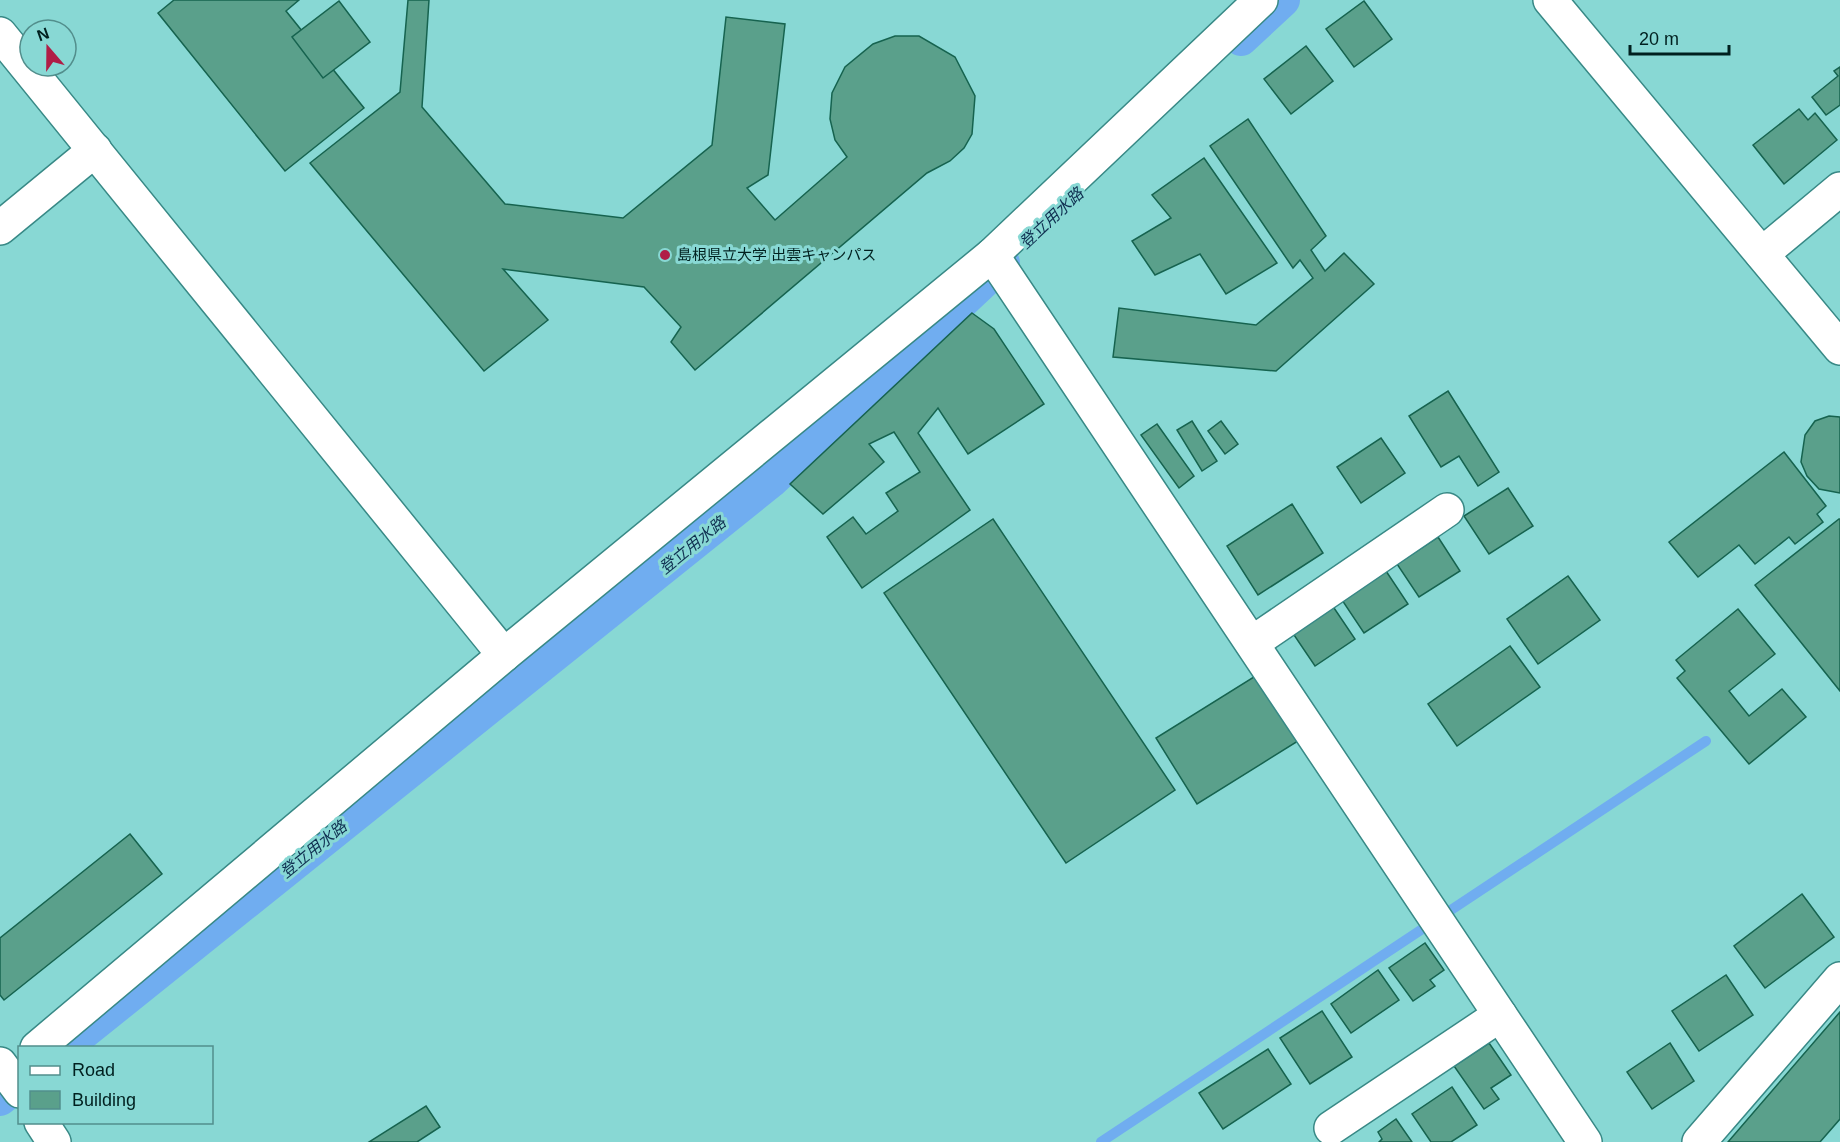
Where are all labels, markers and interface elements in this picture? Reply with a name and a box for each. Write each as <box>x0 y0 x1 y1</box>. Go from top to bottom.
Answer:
north arrow <box>18 18 78 78</box>
scale bar <box>1630 18 1729 56</box>
text: N <box>35 24 51 44</box>
text: 20 m <box>1639 29 1679 49</box>
water label: 登立用水路 <box>1016 184 1088 252</box>
place label: 島根県立大学 出雲キャンパス <box>677 246 876 263</box>
marker: 島根県立大学 出雲キャンパス <box>658 248 672 262</box>
water label: 登立用水路 <box>656 512 730 577</box>
water label: 登立用水路 <box>277 816 351 881</box>
legend <box>18 1046 213 1124</box>
text: Road <box>72 1060 115 1080</box>
text: Building <box>72 1090 136 1110</box>

